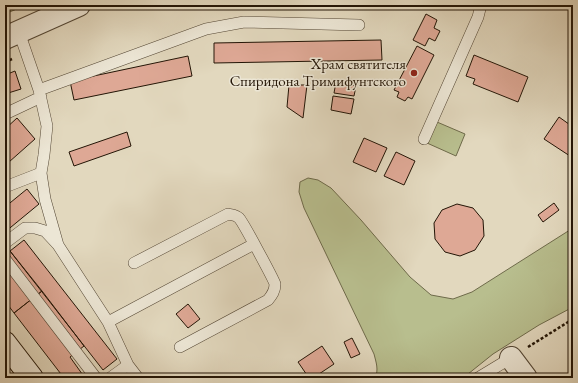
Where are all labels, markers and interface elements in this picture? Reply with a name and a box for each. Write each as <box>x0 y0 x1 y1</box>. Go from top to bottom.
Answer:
place label: Храм святителя Спиридона Тримифунтского <box>230 54 406 90</box>
marker: Храм святителя Спиридона Тримифунтского <box>409 68 419 78</box>

